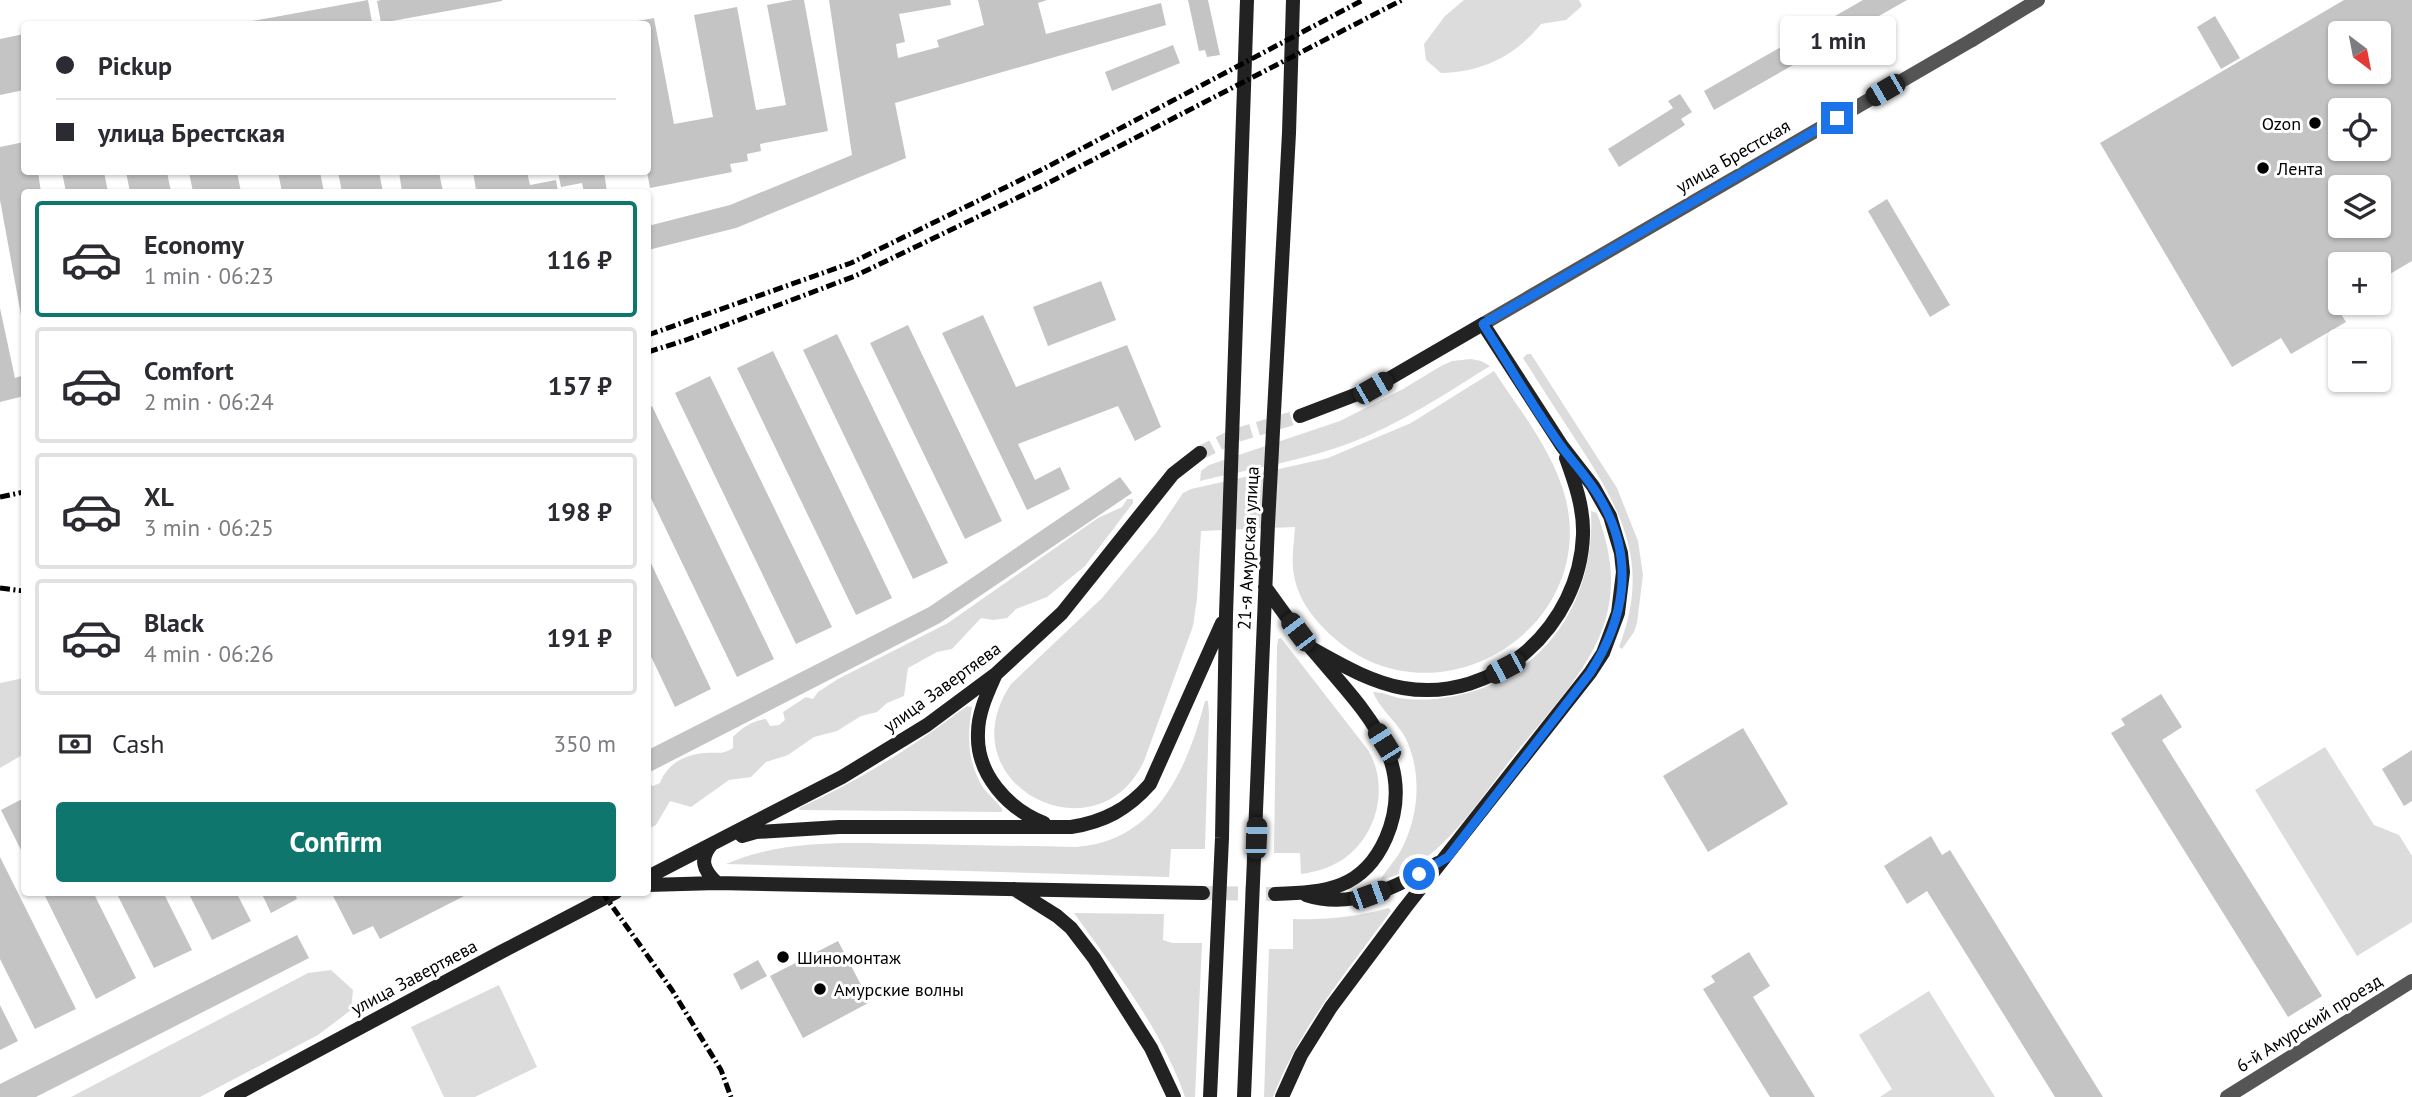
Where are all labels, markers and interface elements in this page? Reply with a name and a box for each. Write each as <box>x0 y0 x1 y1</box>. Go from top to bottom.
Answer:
callout: 1 min <box>1779 17 1895 66</box>
north arrow <box>2328 21 2390 84</box>
map controls <box>2328 21 2391 392</box>
text: 1 min <box>1810 26 1866 55</box>
text: Pickup <box>98 49 172 82</box>
car <box>1862 70 1909 110</box>
button: locate <box>2328 98 2391 161</box>
route end <box>1821 102 1853 134</box>
place label: Ozon <box>2262 112 2301 135</box>
street label: улица Брестская <box>1672 114 1794 198</box>
marker: Ozon <box>2307 115 2323 131</box>
text: улица Брестская <box>98 116 285 149</box>
place label: Лента <box>2276 157 2323 180</box>
marker: Лента <box>2255 160 2271 176</box>
button: layers <box>2328 175 2391 238</box>
icon: car <box>60 228 123 291</box>
text: Economy <box>144 228 244 261</box>
text: 116 ₽ <box>546 243 612 276</box>
button: + <box>2328 252 2391 315</box>
text: 1 min · 06:23 <box>144 261 274 290</box>
button: − <box>2328 329 2391 392</box>
icon: car <box>60 354 123 417</box>
text: Comfort <box>144 354 234 387</box>
car <box>1350 368 1397 408</box>
text: 157 ₽ <box>548 369 612 402</box>
text: 2 min · 06:24 <box>144 387 274 416</box>
street label: 21-я Амурская улица <box>1232 466 1264 630</box>
icon: car <box>60 480 123 543</box>
text: XL <box>144 480 174 513</box>
text: 198 ₽ <box>546 495 612 528</box>
text: 3 min · 06:25 <box>144 513 274 542</box>
icon: car <box>60 606 123 669</box>
text: Black <box>144 606 204 639</box>
car <box>1277 609 1320 655</box>
text: 191 ₽ <box>546 621 612 654</box>
street label: улица Завертяева <box>879 637 1005 737</box>
text: 4 min · 06:26 <box>144 639 274 668</box>
car <box>1482 649 1529 687</box>
car <box>1364 720 1405 766</box>
icon: cash <box>56 725 94 763</box>
text: Cash <box>112 727 164 760</box>
text: 350 m <box>554 729 616 758</box>
button: Confirm <box>56 802 616 882</box>
car <box>1245 817 1268 859</box>
route start <box>1403 858 1435 890</box>
car <box>1347 878 1394 912</box>
street label: улица Завертяева <box>347 934 481 1020</box>
place label: Шиномонтаж <box>797 946 901 969</box>
marker: Шиномонтаж <box>775 949 791 965</box>
street label: 6-й Амурский проезд <box>2232 969 2386 1077</box>
place label: Амурские волны <box>834 978 964 1001</box>
marker: Амурские волны <box>812 981 828 997</box>

